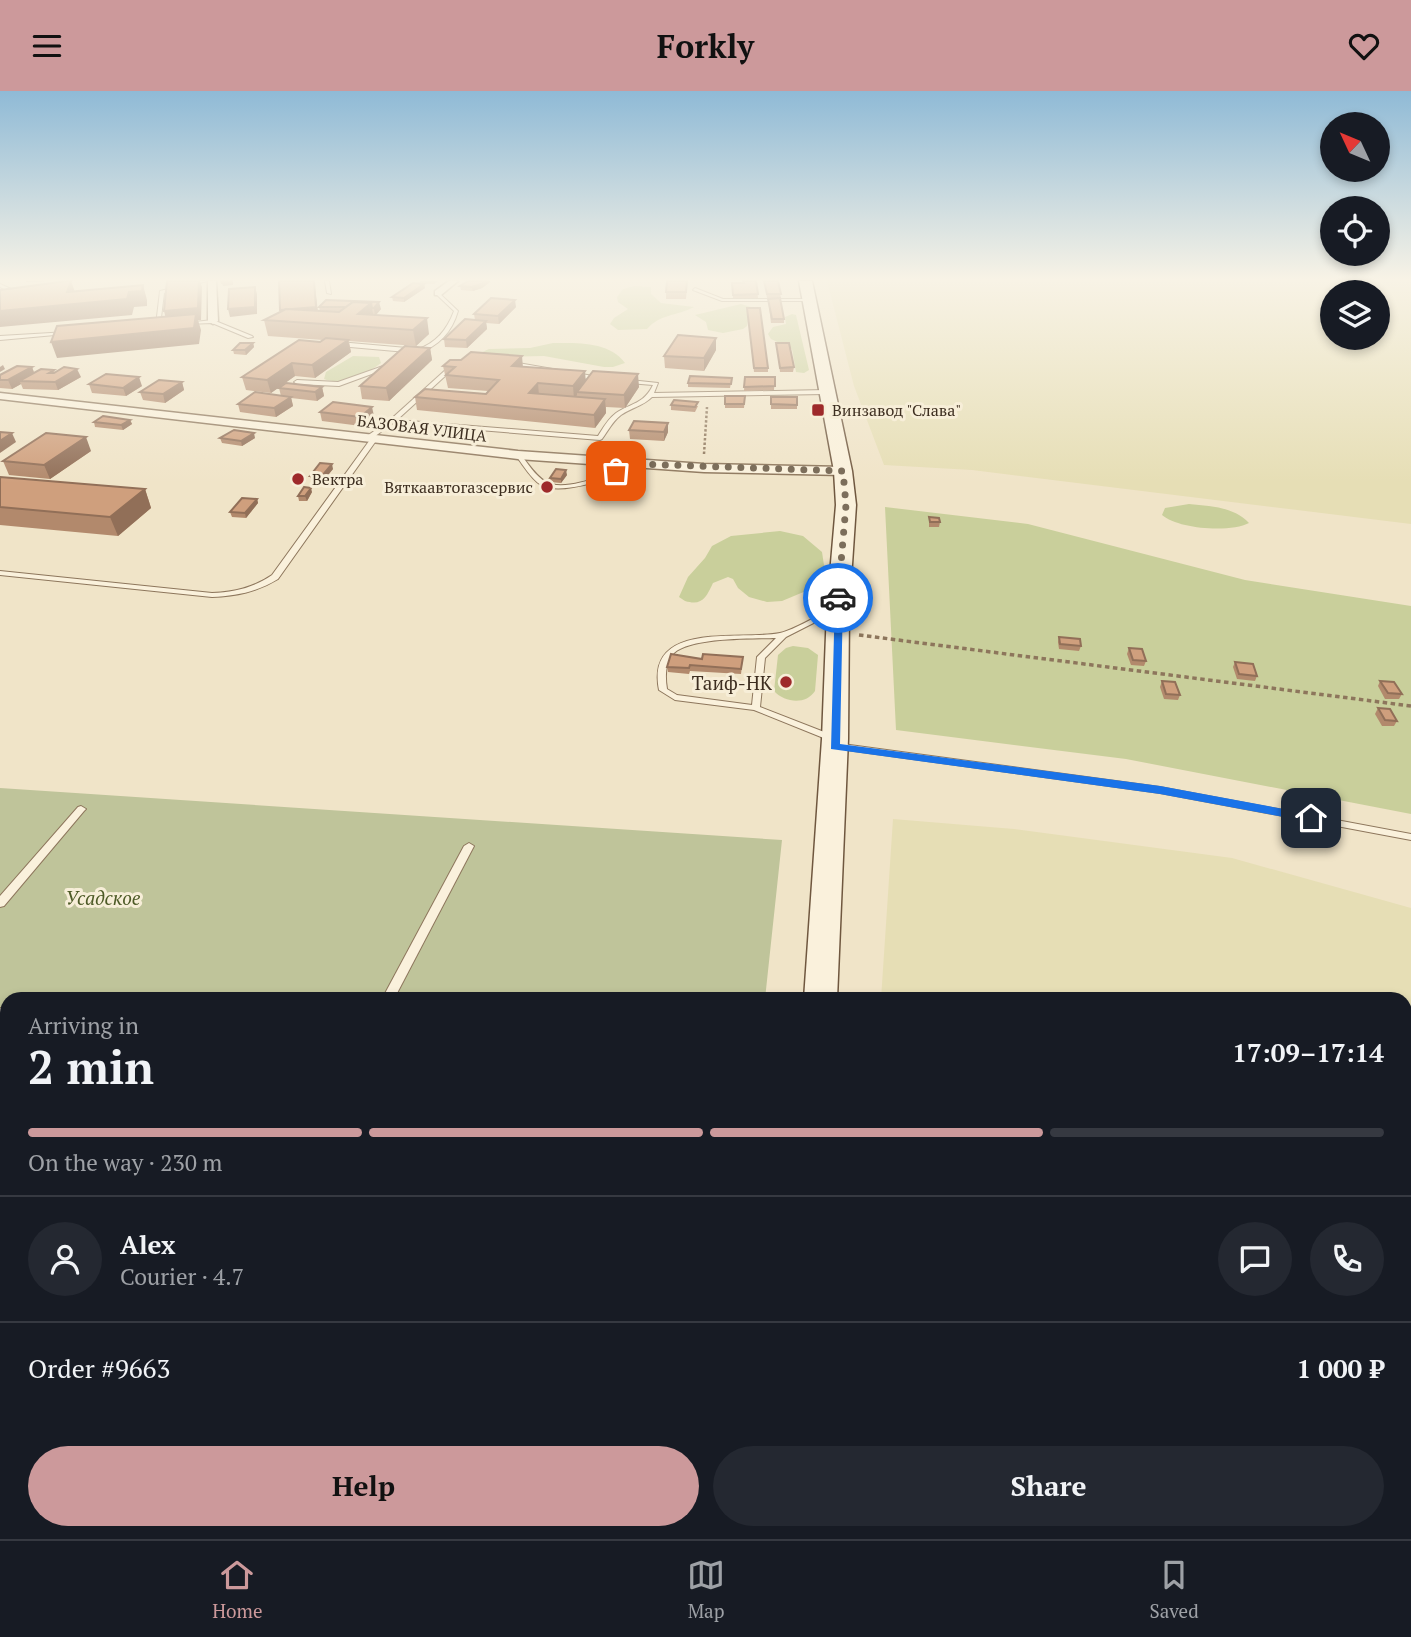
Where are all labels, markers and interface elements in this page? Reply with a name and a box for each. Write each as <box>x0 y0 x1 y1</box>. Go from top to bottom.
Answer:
text: Forkly <box>657 25 754 67</box>
icon: menu <box>28 27 66 65</box>
icon: heart <box>1345 27 1383 65</box>
north arrow <box>1320 112 1390 182</box>
map controls <box>1320 112 1390 350</box>
button: locate <box>1320 196 1390 266</box>
button: layers <box>1320 280 1390 350</box>
place label: Винзавод "Слава" <box>832 399 961 421</box>
marker: Винзавод "Слава" <box>810 402 826 418</box>
street label: БАЗОВАЯ УЛИЦА <box>356 409 488 447</box>
pin <box>586 441 646 501</box>
icon: bag <box>597 452 635 490</box>
place label: Вектра <box>312 468 363 490</box>
marker: Вектра <box>290 471 306 487</box>
place label: Вяткаавтогазсервис <box>384 476 533 498</box>
marker: Вяткаавтогазсервис <box>539 479 555 495</box>
courier <box>803 563 873 633</box>
icon: car <box>819 579 857 617</box>
place label: Таиф-НК <box>692 670 773 695</box>
marker: Таиф-НК <box>778 674 794 690</box>
pin <box>1281 788 1341 848</box>
icon: home <box>1292 799 1330 837</box>
park label: Усадское <box>65 885 141 910</box>
text: Arriving in <box>28 1010 139 1041</box>
text: 17:09–17:14 <box>1232 1035 1384 1069</box>
text: 2 min <box>28 1036 154 1097</box>
text: On the way · 230 m <box>28 1147 222 1178</box>
button: person <box>28 1222 102 1296</box>
button: chat <box>1218 1222 1292 1296</box>
button: phone <box>1310 1222 1384 1296</box>
text: Alex <box>120 1227 176 1261</box>
text: Courier · 4.7 <box>120 1261 244 1292</box>
text: Order #9663 <box>28 1351 170 1385</box>
text: 1 000 ₽ <box>1297 1351 1384 1385</box>
button: Help <box>28 1446 699 1526</box>
button: Share <box>713 1446 1384 1526</box>
tab: Home <box>212 1556 263 1623</box>
tab: Map <box>687 1556 725 1623</box>
tab: Saved <box>1150 1556 1199 1623</box>

